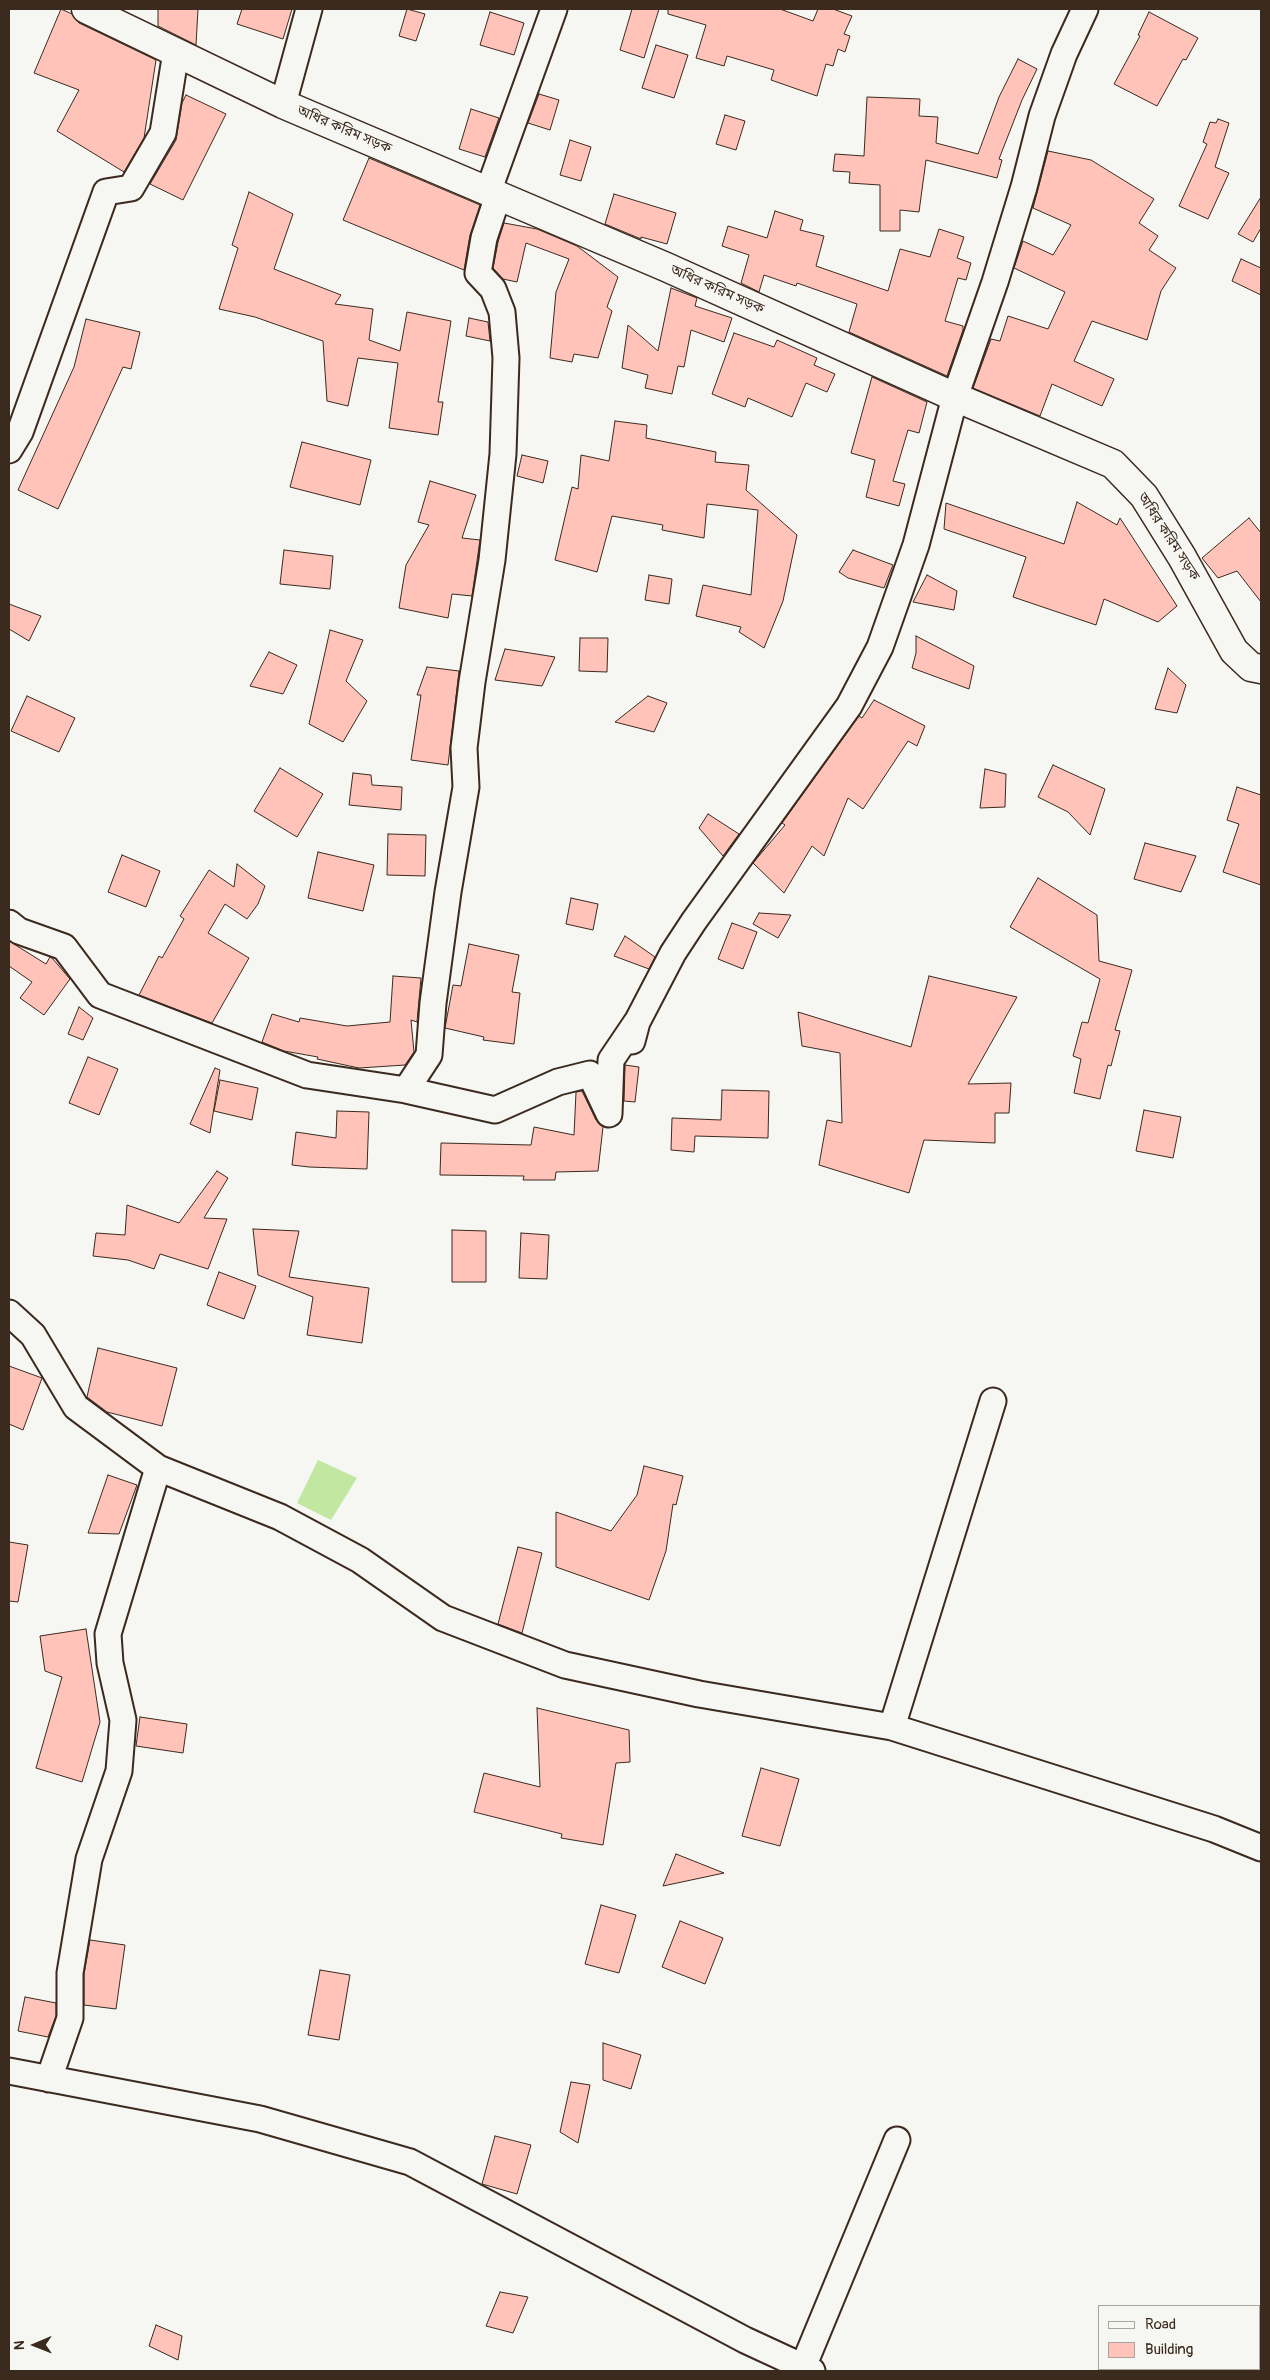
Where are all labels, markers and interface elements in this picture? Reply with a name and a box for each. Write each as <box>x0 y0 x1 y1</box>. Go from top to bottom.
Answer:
street label: অধির করিম সড়ক <box>294 103 394 157</box>
street label: অধির করিম সড়ক <box>667 262 767 318</box>
street label: অধির করিম সড়ক <box>1133 490 1203 584</box>
legend <box>1098 2305 1260 2370</box>
text: Road <box>1145 2315 1176 2334</box>
north arrow <box>10 2320 60 2370</box>
text: N <box>11 2340 28 2350</box>
text: Building <box>1145 2340 1193 2359</box>

